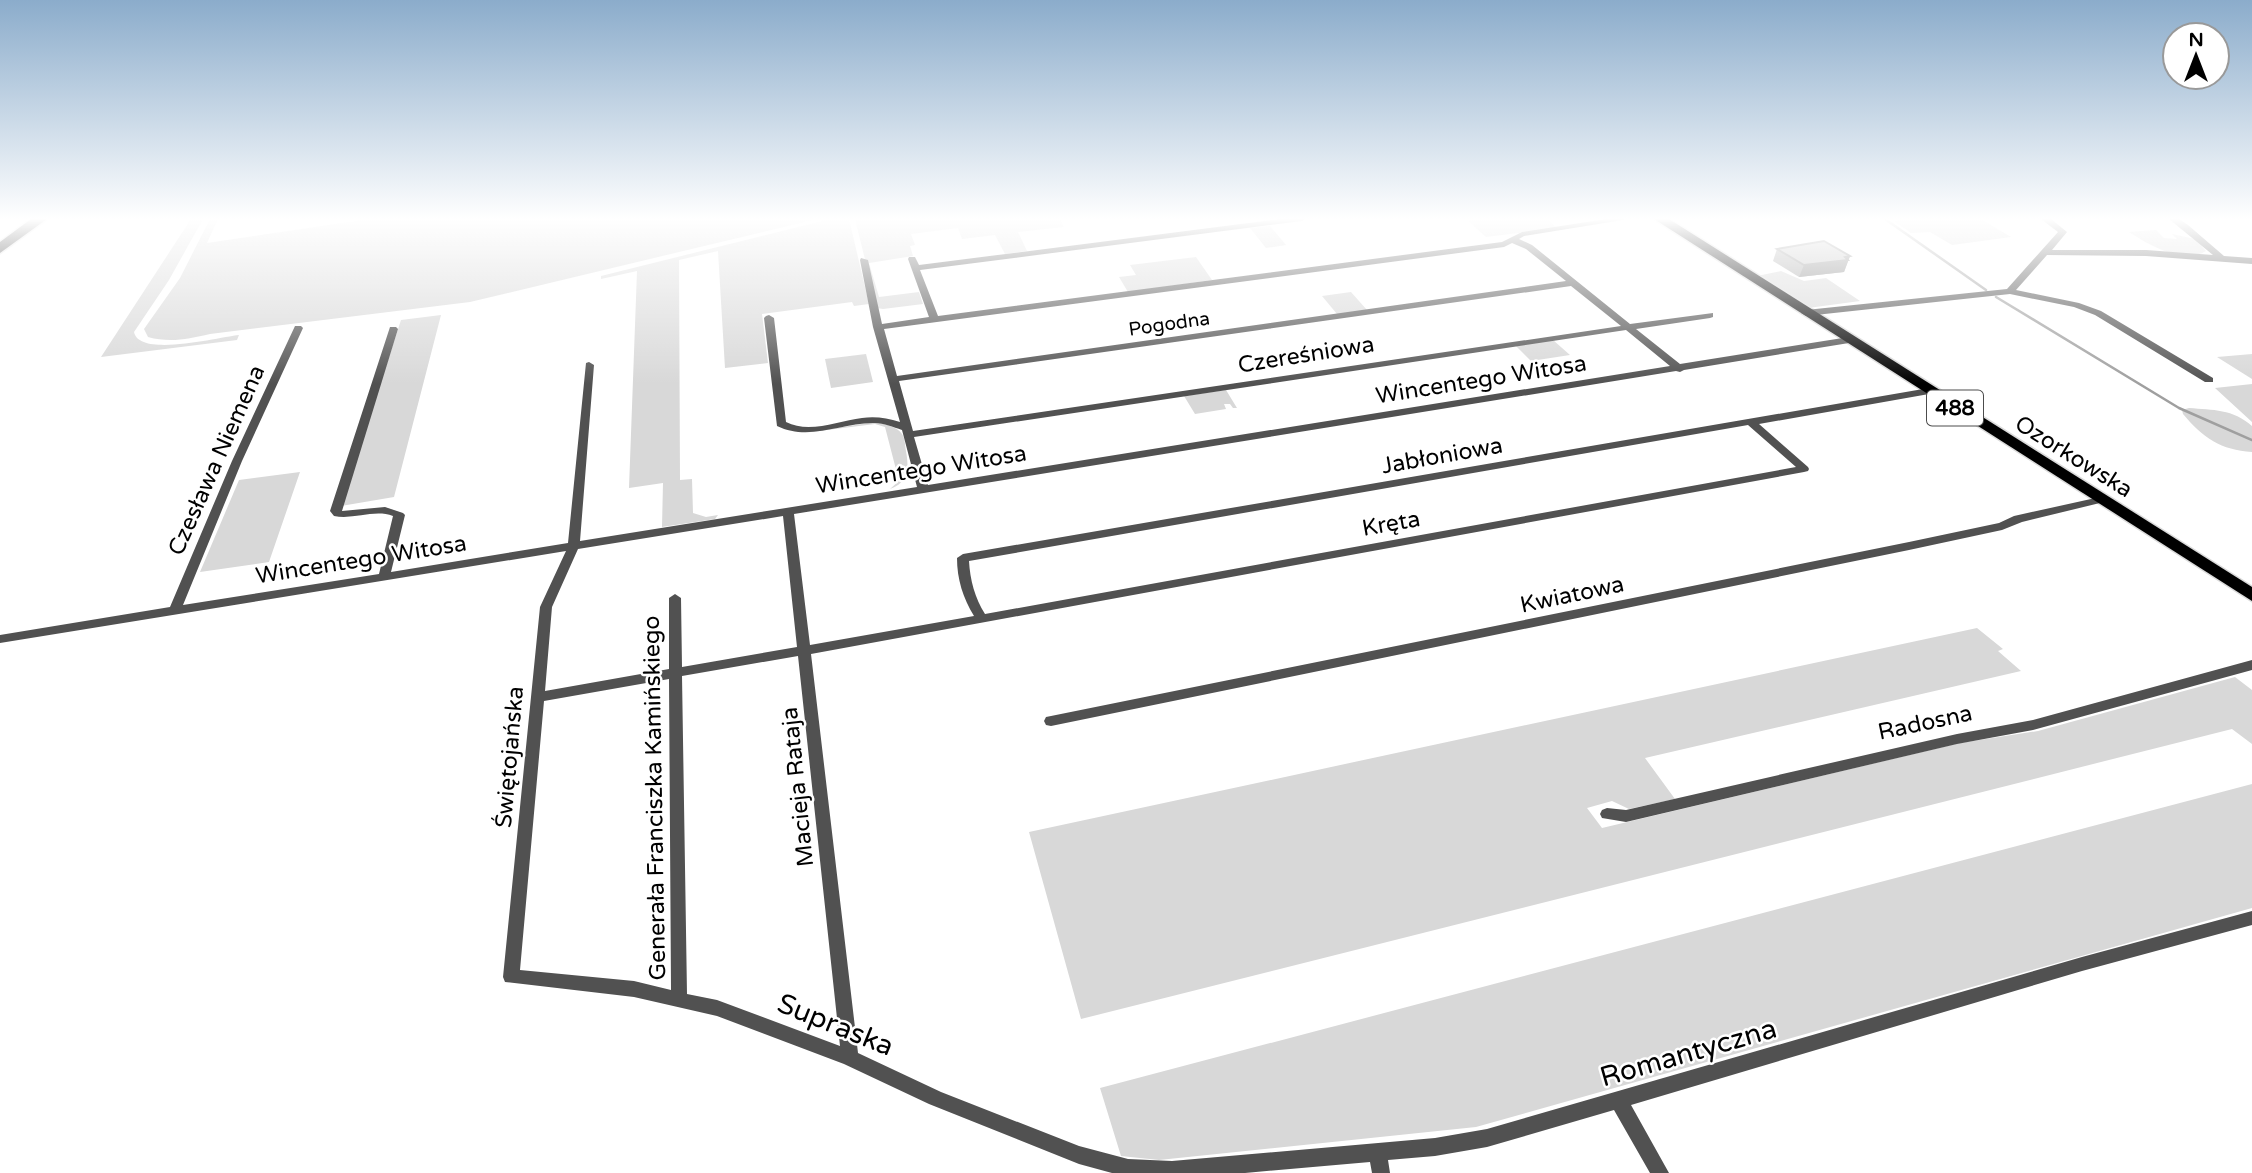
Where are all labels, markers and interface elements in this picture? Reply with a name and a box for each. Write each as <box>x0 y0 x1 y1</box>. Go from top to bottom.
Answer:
north arrow <box>2161 21 2231 91</box>
text: N <box>2188 29 2204 51</box>
street label: Pogodna <box>1127 307 1211 341</box>
street label: Czereśniowa <box>1236 330 1376 380</box>
street label: Wincentego Witosa <box>1374 349 1589 410</box>
street label: Czesława Niemena <box>162 361 271 560</box>
road number: 488 <box>1927 390 1983 426</box>
street label: Ozorkowska <box>2009 410 2138 504</box>
street label: Jabłoniowa <box>1379 432 1505 480</box>
street label: Wincentego Witosa <box>814 439 1029 500</box>
street label: Kręta <box>1360 505 1422 543</box>
street label: Wincentego Witosa <box>254 529 469 590</box>
street label: Kwiatowa <box>1518 570 1627 620</box>
street label: Generała Franciszka Kamińskiego <box>638 615 672 981</box>
street label: Świętojańska <box>490 685 530 829</box>
street label: Radosna <box>1875 699 1975 747</box>
street label: Macieja Rataja <box>776 706 820 868</box>
street label: Supraska <box>773 986 899 1064</box>
street label: Romantyczna <box>1596 1012 1781 1094</box>

